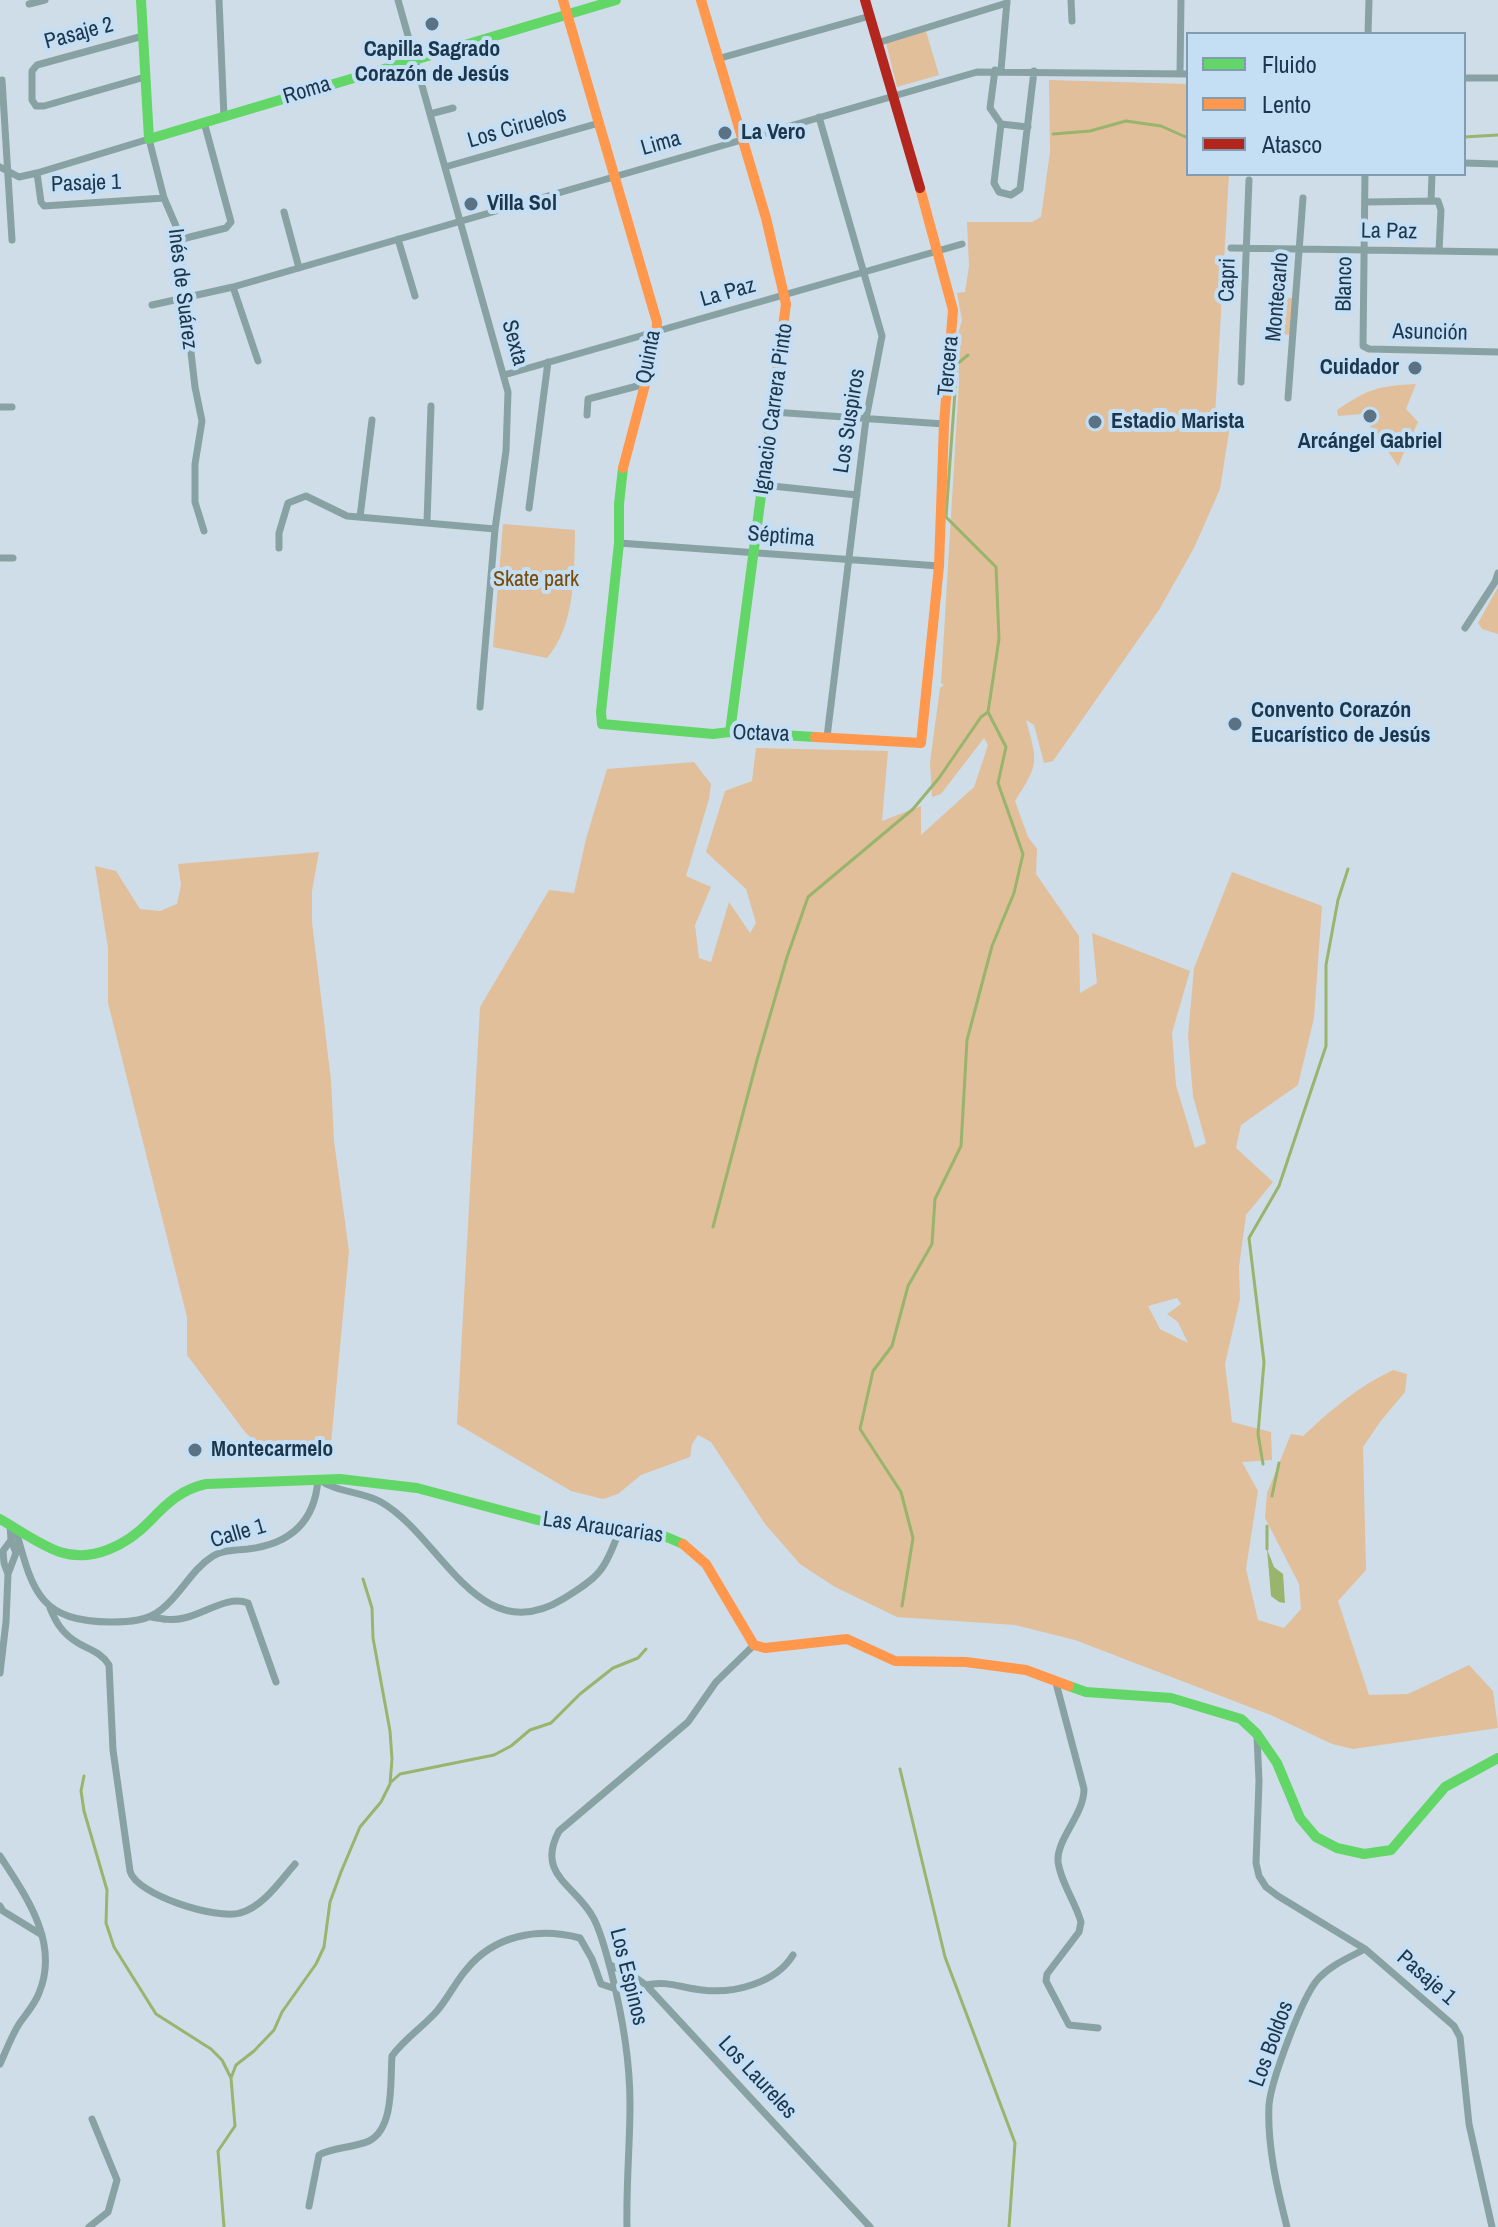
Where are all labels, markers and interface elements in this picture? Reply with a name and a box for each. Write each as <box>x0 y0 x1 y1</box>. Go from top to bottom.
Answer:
street label: Pasaje 2 <box>42 12 116 56</box>
marker: Capilla Sagrado Corazón de Jesús <box>423 15 441 33</box>
legend <box>1186 32 1466 176</box>
place label: Capilla Sagrado Corazón de Jesús <box>355 37 509 88</box>
text: Fluido <box>1262 48 1317 80</box>
street label: Roma <box>280 71 334 111</box>
text: Lento <box>1262 88 1311 120</box>
street label: Los Ciruelos <box>465 101 569 155</box>
place label: La Vero <box>741 120 806 146</box>
marker: La Vero <box>716 124 734 142</box>
street label: Lima <box>638 126 684 162</box>
text: Atasco <box>1262 128 1322 160</box>
street label: Pasaje 1 <box>50 170 122 198</box>
place label: Villa Sol <box>487 191 557 217</box>
marker: Villa Sol <box>462 195 480 213</box>
street label: La Paz <box>1361 218 1417 246</box>
street label: Inés de Suárez <box>162 227 202 351</box>
street label: Montecarlo <box>1261 251 1295 343</box>
street label: Blanco <box>1331 256 1359 312</box>
street label: Capri <box>1214 257 1242 303</box>
street label: La Paz <box>697 273 759 313</box>
street label: Sexta <box>495 317 533 369</box>
street label: Asunción <box>1392 319 1468 347</box>
street label: Ignacio Carrera Pinto <box>749 322 799 496</box>
street label: Quinta <box>631 328 667 386</box>
street label: Tercera <box>933 335 965 397</box>
place label: Cuidador <box>1320 355 1399 381</box>
marker: Cuidador <box>1406 359 1424 377</box>
street label: Los Suspiros <box>829 367 871 475</box>
marker: Arcángel Gabriel <box>1361 407 1379 425</box>
place label: Estadio Marista <box>1111 409 1244 435</box>
marker: Estadio Marista <box>1086 413 1104 431</box>
place label: Arcángel Gabriel <box>1298 429 1442 455</box>
street label: Séptima <box>746 521 816 553</box>
park label: Skate park <box>493 567 579 593</box>
place label: Convento Corazón Eucarístico de Jesús <box>1251 698 1430 750</box>
marker: Convento Corazón Eucarístico de Jesús <box>1226 715 1244 733</box>
street label: Octava <box>732 720 790 748</box>
place label: Montecarmelo <box>211 1437 333 1463</box>
marker: Montecarmelo <box>186 1441 204 1459</box>
street label: Las Araucarias <box>541 1506 665 1550</box>
street label: Calle 1 <box>207 1514 269 1554</box>
street label: Los Espinos <box>603 1926 653 2028</box>
street label: Pasaje 1 <box>1391 1945 1461 2011</box>
street label: Los Boldos <box>1244 1998 1300 2090</box>
street label: Los Laureles <box>712 2031 802 2125</box>

